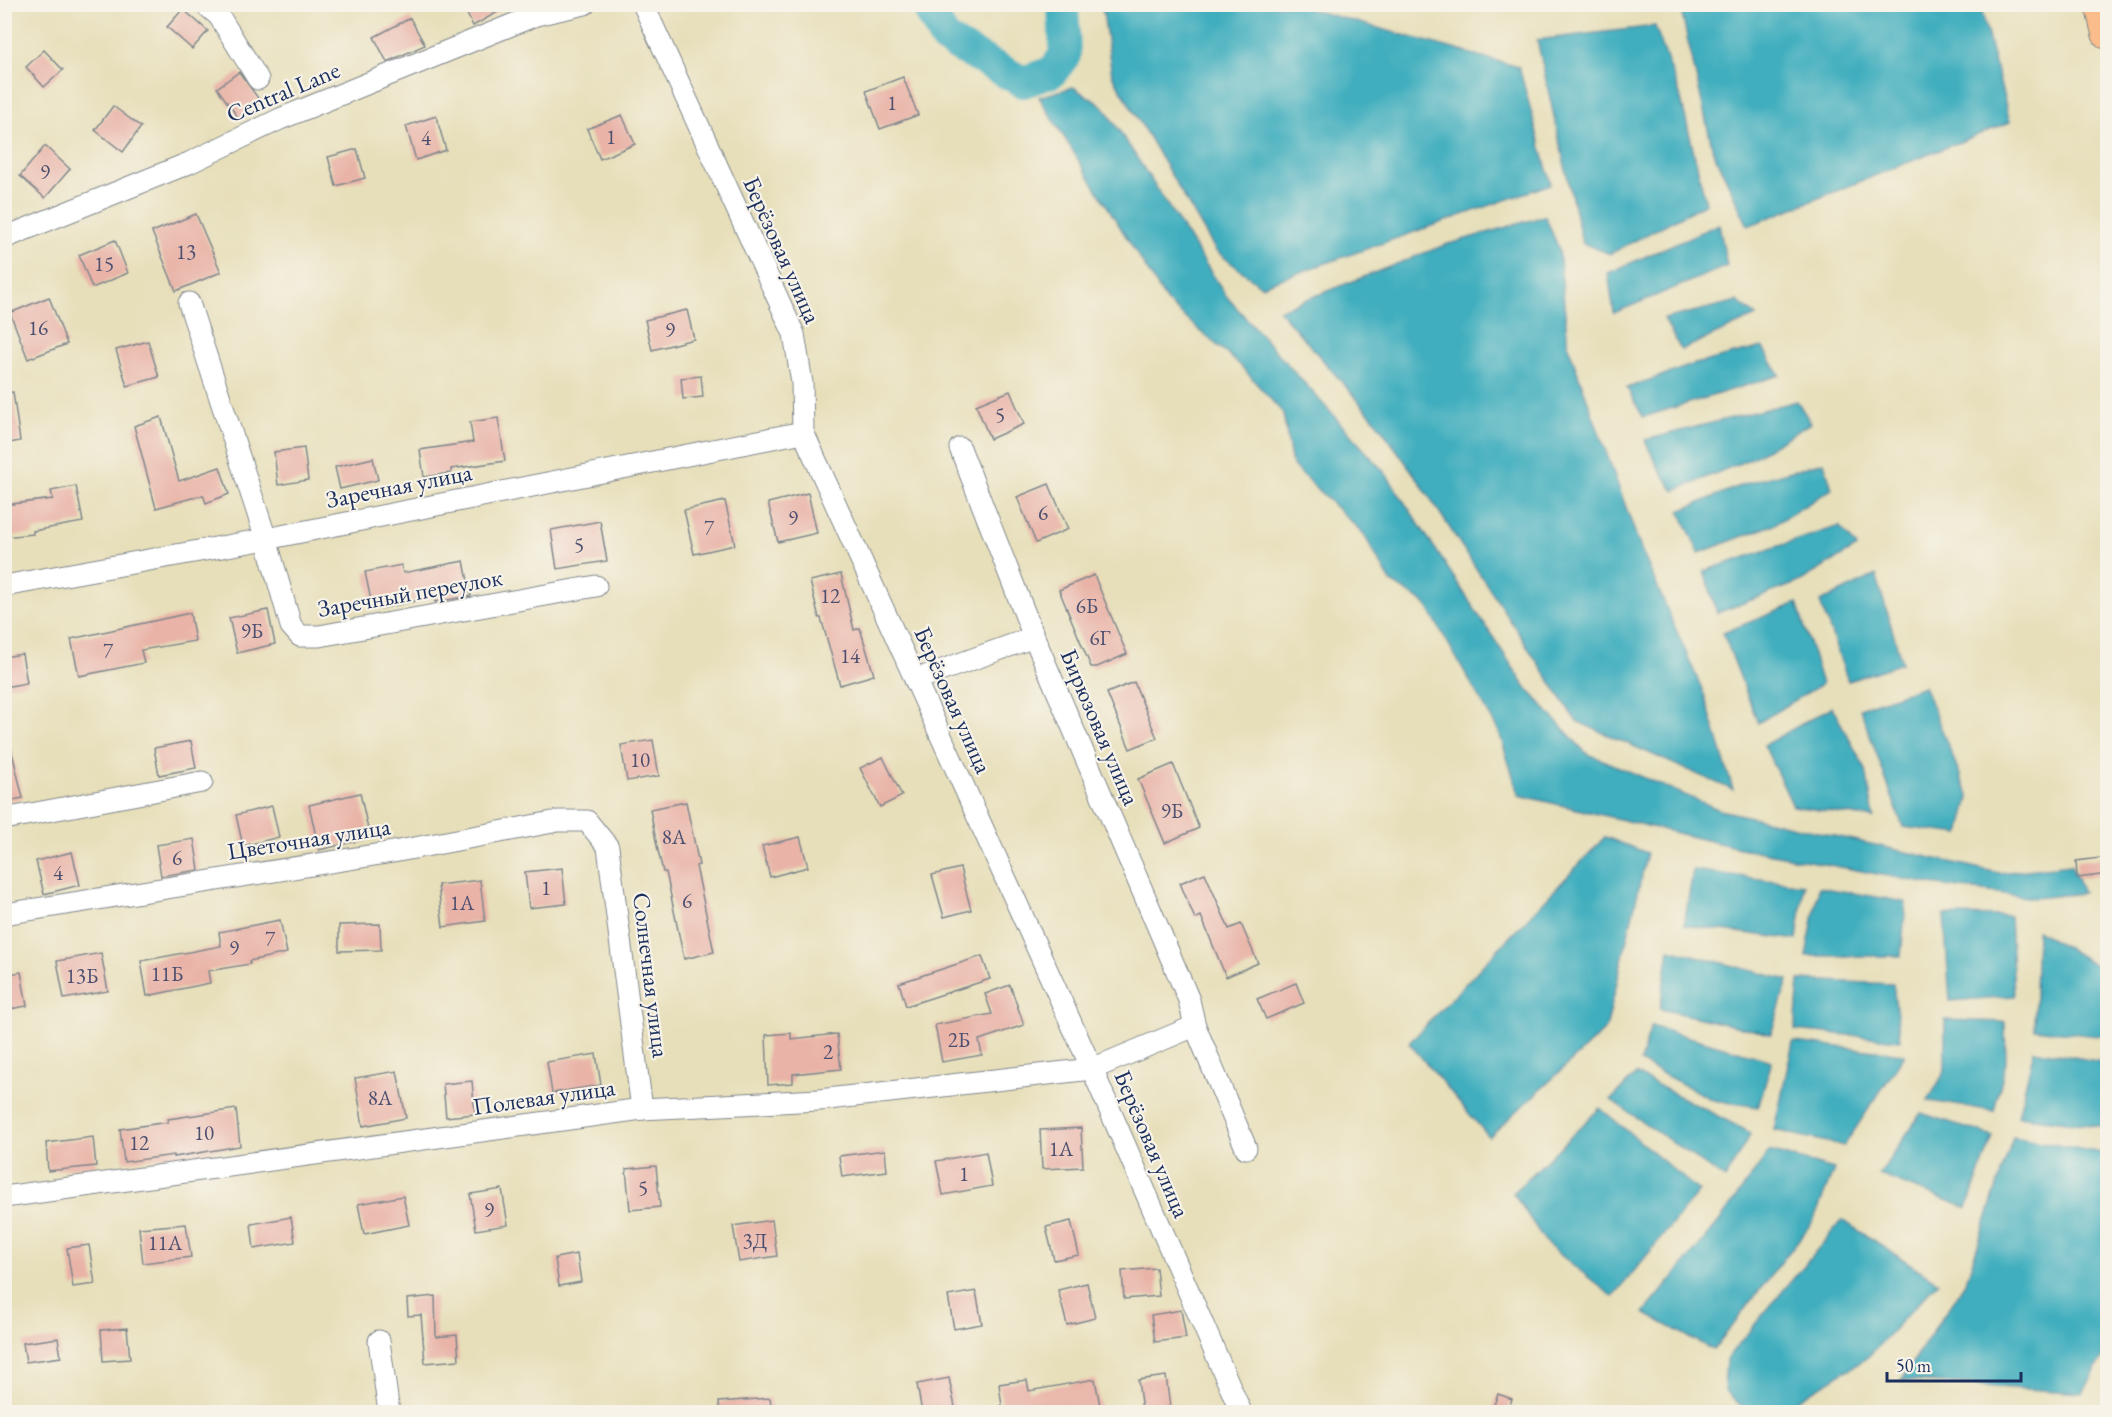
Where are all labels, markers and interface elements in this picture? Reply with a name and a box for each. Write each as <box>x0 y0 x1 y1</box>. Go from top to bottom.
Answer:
street label: Central Lane <box>221 54 344 129</box>
house number: 1 <box>887 89 897 116</box>
house number: 1 <box>606 123 616 150</box>
house number: 4 <box>421 124 432 151</box>
house number: 9 <box>40 158 50 185</box>
street label: Берёзовая улица <box>736 171 829 328</box>
house number: 13 <box>176 238 196 265</box>
house number: 15 <box>94 250 114 277</box>
house number: 16 <box>28 314 48 341</box>
house number: 9 <box>665 316 675 343</box>
house number: 5 <box>995 401 1005 428</box>
street label: Заречная улица <box>323 456 475 515</box>
house number: 6 <box>1038 499 1048 526</box>
house number: 9 <box>788 504 798 531</box>
house number: 7 <box>704 514 715 541</box>
house number: 5 <box>574 531 584 558</box>
street label: Заречный переулок <box>315 561 505 624</box>
house number: 12 <box>820 582 840 609</box>
house number: 6Б <box>1076 592 1098 619</box>
house number: 9Б <box>241 617 263 644</box>
street label: Берёзовая улица <box>907 621 1000 778</box>
house number: 6Г <box>1090 624 1111 651</box>
house number: 7 <box>103 637 114 664</box>
house number: 14 <box>840 642 861 669</box>
street label: Бирюзовая улица <box>1054 644 1148 810</box>
house number: 10 <box>630 746 650 773</box>
house number: 9Б <box>1161 797 1183 824</box>
street label: Цветочная улица <box>225 810 393 867</box>
house number: 8А <box>662 823 687 850</box>
house number: 6 <box>172 844 182 871</box>
house number: 4 <box>53 859 64 886</box>
house number: 1 <box>541 874 551 901</box>
house number: 6 <box>682 887 692 914</box>
house number: 1А <box>450 889 475 916</box>
street label: Солнечная улица <box>626 891 677 1060</box>
house number: 7 <box>265 925 276 952</box>
house number: 9 <box>229 934 239 961</box>
house number: 11Б <box>151 960 183 987</box>
house number: 13Б <box>66 962 98 989</box>
house number: 2Б <box>948 1026 970 1053</box>
house number: 2 <box>823 1038 833 1065</box>
street label: Берёзовая улица <box>1107 1065 1198 1223</box>
street label: Полевая улица <box>471 1071 617 1122</box>
house number: 8А <box>368 1084 393 1111</box>
house number: 10 <box>194 1119 214 1146</box>
house number: 12 <box>129 1129 149 1156</box>
house number: 1А <box>1049 1135 1074 1162</box>
house number: 1 <box>959 1160 969 1187</box>
house number: 5 <box>638 1174 648 1201</box>
house number: 9 <box>484 1196 494 1223</box>
house number: 3Д <box>743 1227 767 1254</box>
house number: 11А <box>148 1229 183 1256</box>
scale bar <box>1887 1345 2020 1383</box>
text: 50 m <box>1896 1354 1931 1377</box>

